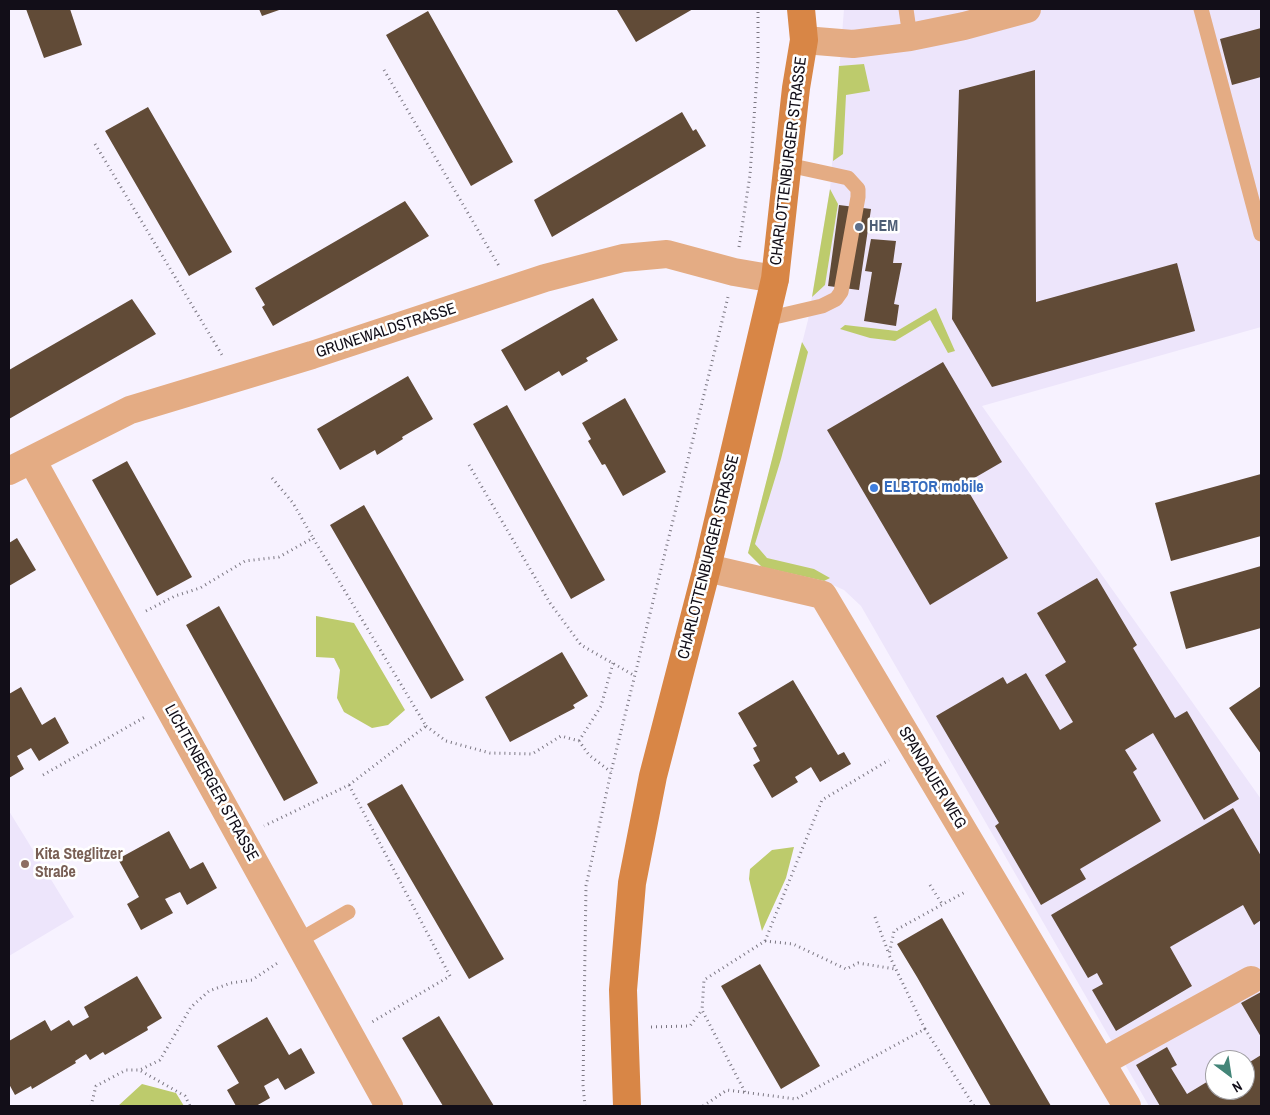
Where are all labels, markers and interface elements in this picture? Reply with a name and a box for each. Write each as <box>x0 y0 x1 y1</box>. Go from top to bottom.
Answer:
street label: CHARLOTTENBURGER STRASSE <box>767 56 811 266</box>
place label: HEM <box>869 217 898 237</box>
marker: HEM <box>853 221 865 233</box>
street label: GRUNEWALDSTRASSE <box>314 299 458 363</box>
street label: CHARLOTTENBURGER STRASSE <box>674 453 744 661</box>
place label: ELBTOR mobile <box>884 478 984 498</box>
marker: ELBTOR mobile <box>868 482 880 494</box>
street label: LICHTENBERGER STRASSE <box>160 701 262 865</box>
street label: SPANDAUER WEG <box>894 723 970 833</box>
place label: Kita Steglitzer Straße <box>35 845 122 883</box>
marker: Kita Steglitzer Straße <box>19 858 31 870</box>
north arrow <box>1205 1050 1255 1100</box>
text: N <box>1229 1077 1245 1097</box>

